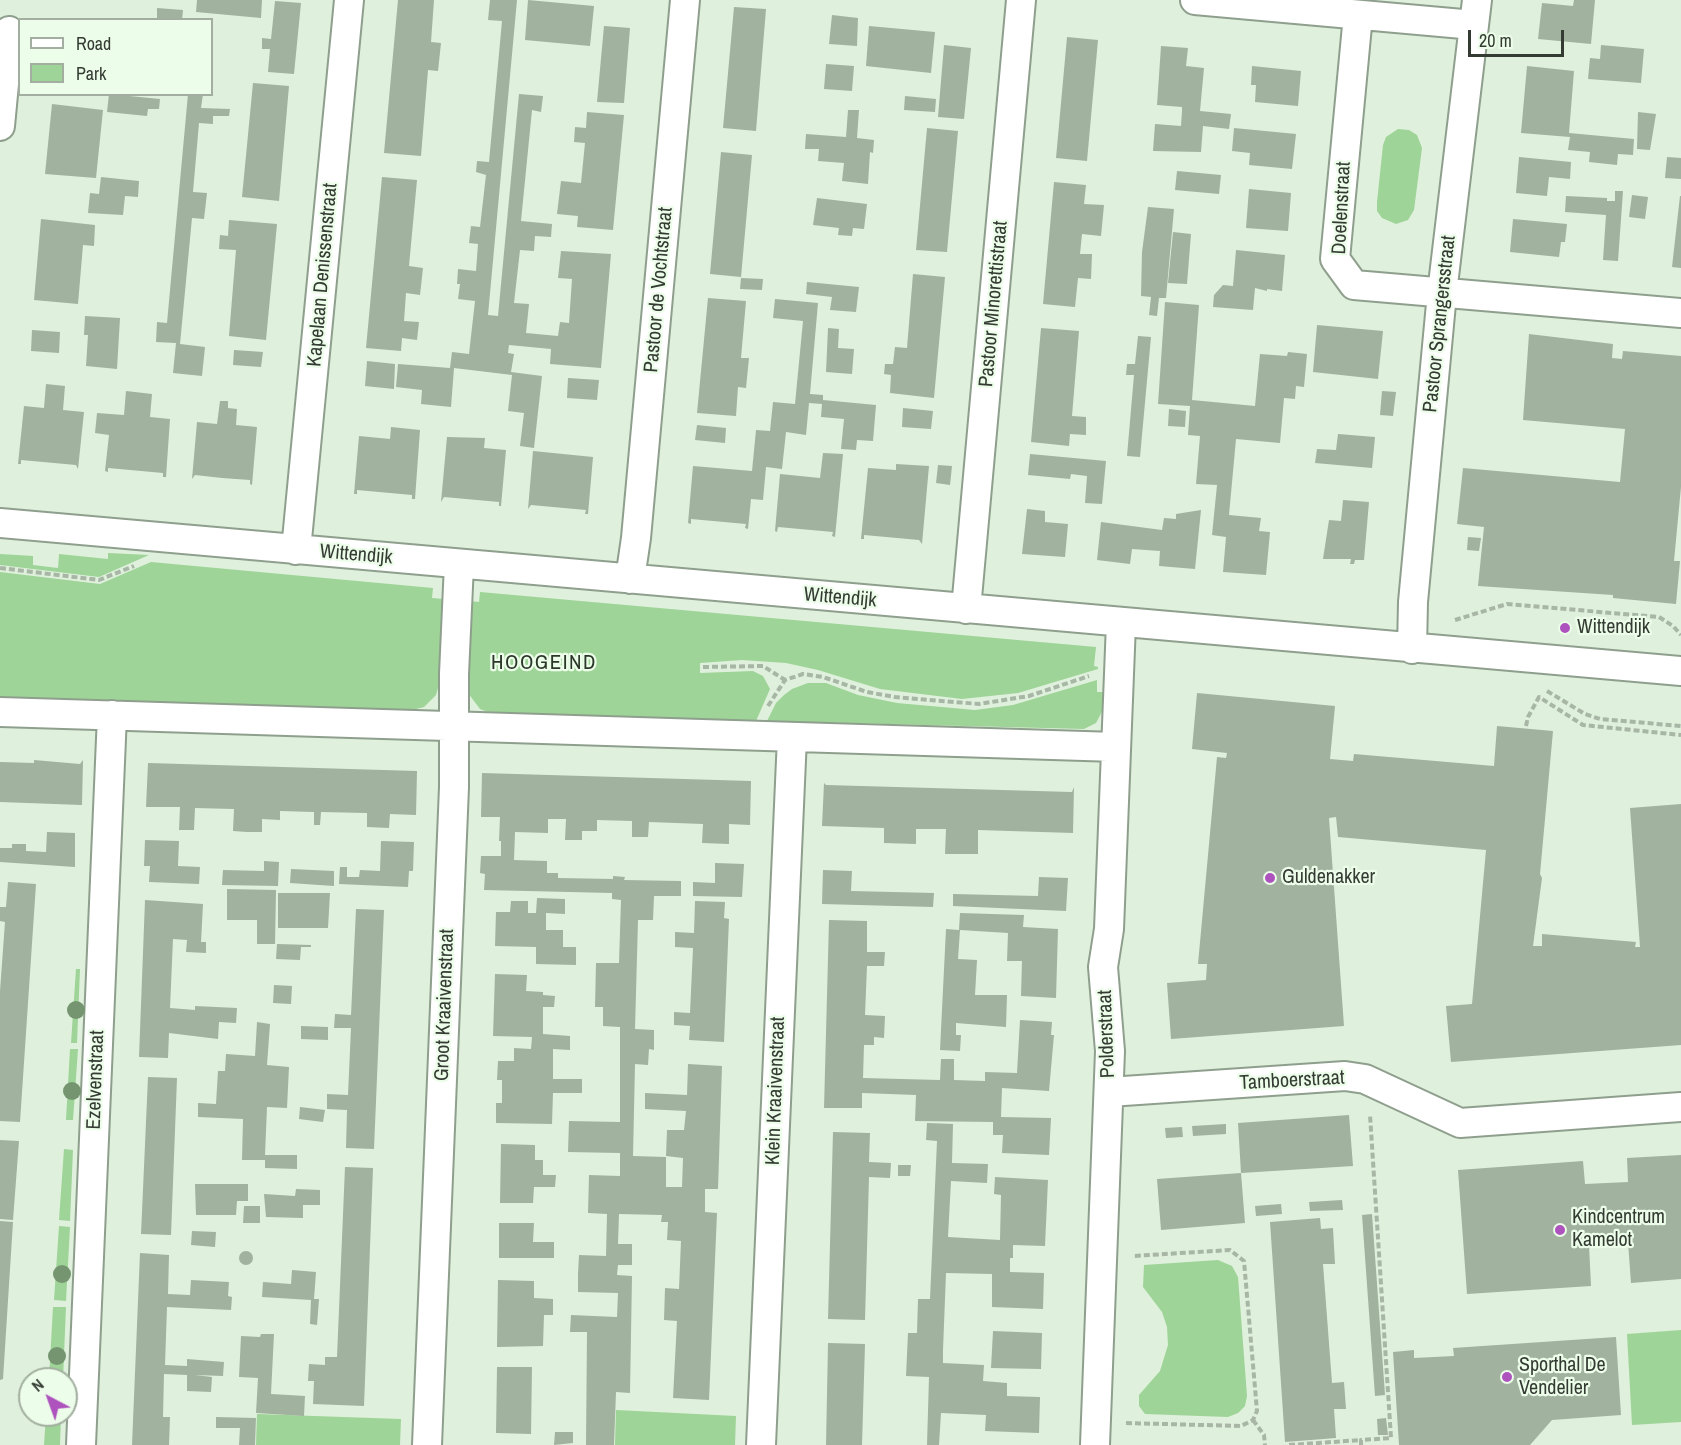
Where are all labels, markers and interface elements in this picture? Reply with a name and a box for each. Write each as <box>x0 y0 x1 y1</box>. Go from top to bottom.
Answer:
legend <box>18 18 213 96</box>
scale bar <box>1471 18 1567 56</box>
text: 20 m <box>1479 28 1512 53</box>
text: Road <box>76 31 111 56</box>
text: Park <box>76 61 106 86</box>
street label: Doelenstraat <box>1328 161 1356 255</box>
street label: Kapelaan Denissenstraat <box>303 182 343 368</box>
street label: Pastoor de Vochtstraat <box>640 206 678 374</box>
street label: Pastoor Minorettistraat <box>975 220 1013 388</box>
street label: Pastoor Sprangersstraat <box>1419 234 1461 414</box>
street label: Wittendijk <box>319 540 393 570</box>
street label: Wittendijk <box>803 583 877 613</box>
place label: Wittendijk <box>1577 616 1650 640</box>
marker: Wittendijk <box>1558 621 1572 635</box>
district label: HOOGEIND <box>491 650 597 676</box>
place label: Guldenakker <box>1282 866 1375 890</box>
marker: Guldenakker <box>1263 871 1277 885</box>
street label: Groot Kraaivenstraat <box>430 929 460 1081</box>
street label: Polderstraat <box>1093 989 1121 1079</box>
street label: Klein Kraaivenstraat <box>761 1016 791 1166</box>
street label: Ezelvenstraat <box>82 1030 110 1130</box>
street label: Tamboerstraat <box>1239 1066 1345 1096</box>
place label: Kindcentrum Kamelot <box>1572 1206 1665 1253</box>
marker: Kindcentrum Kamelot <box>1553 1223 1567 1237</box>
place label: Sporthal De Vendelier <box>1519 1354 1606 1401</box>
north arrow <box>18 1367 78 1427</box>
marker: Sporthal De Vendelier <box>1500 1370 1514 1384</box>
text: N <box>27 1374 48 1396</box>

